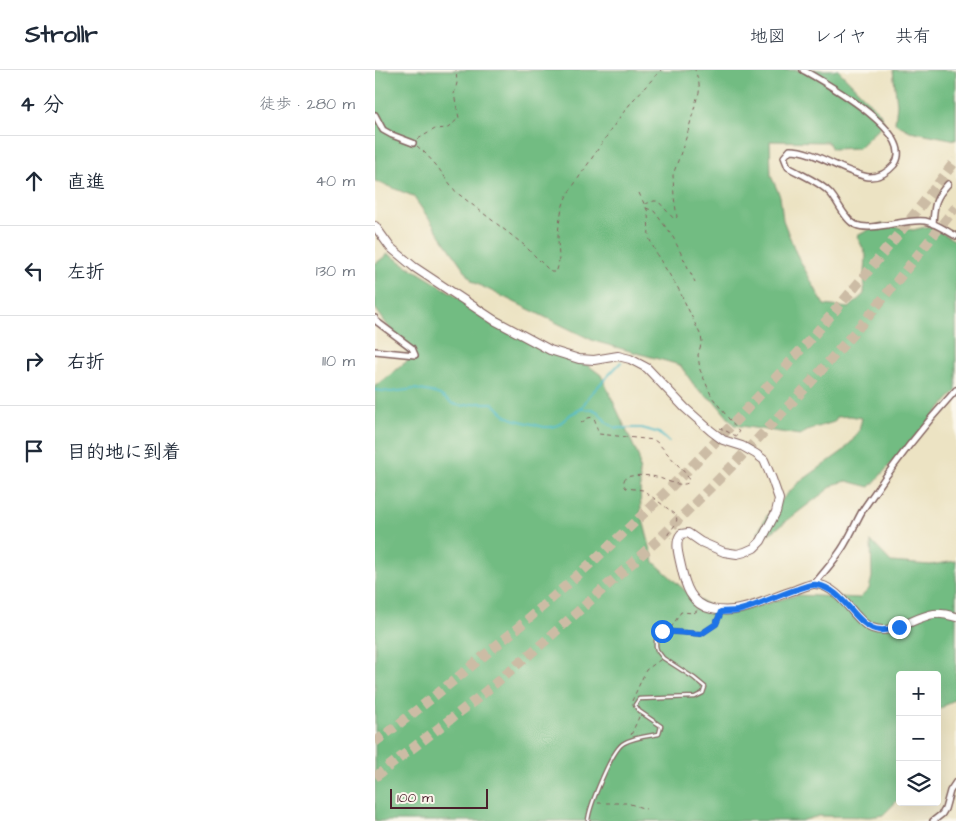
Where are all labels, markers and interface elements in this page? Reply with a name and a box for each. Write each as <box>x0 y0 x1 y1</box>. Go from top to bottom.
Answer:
text: Strollr <box>25 18 98 52</box>
text: 地図 <box>750 24 786 49</box>
text: レイヤ <box>814 24 867 49</box>
text: 共有 <box>895 24 931 49</box>
text: 4 分 <box>20 90 64 119</box>
text: 徒歩 · 280 m <box>259 93 355 115</box>
icon: ahead <box>20 167 48 195</box>
text: 直進 <box>67 169 105 196</box>
text: 40 m <box>315 170 355 192</box>
icon: left <box>20 257 48 285</box>
text: 左折 <box>67 259 105 286</box>
text: 130 m <box>316 260 355 282</box>
icon: right <box>20 347 48 375</box>
text: 右折 <box>67 349 105 376</box>
text: 110 m <box>322 350 355 372</box>
icon: arrive <box>20 437 48 465</box>
text: 目的地に到着 <box>67 439 181 466</box>
route end <box>888 616 911 639</box>
route start <box>651 620 674 643</box>
map controls <box>896 671 941 806</box>
button: + <box>896 671 941 716</box>
button: − <box>896 716 941 761</box>
button: layers <box>896 761 941 806</box>
scale bar <box>390 786 487 809</box>
text: 100 m <box>397 788 433 808</box>

